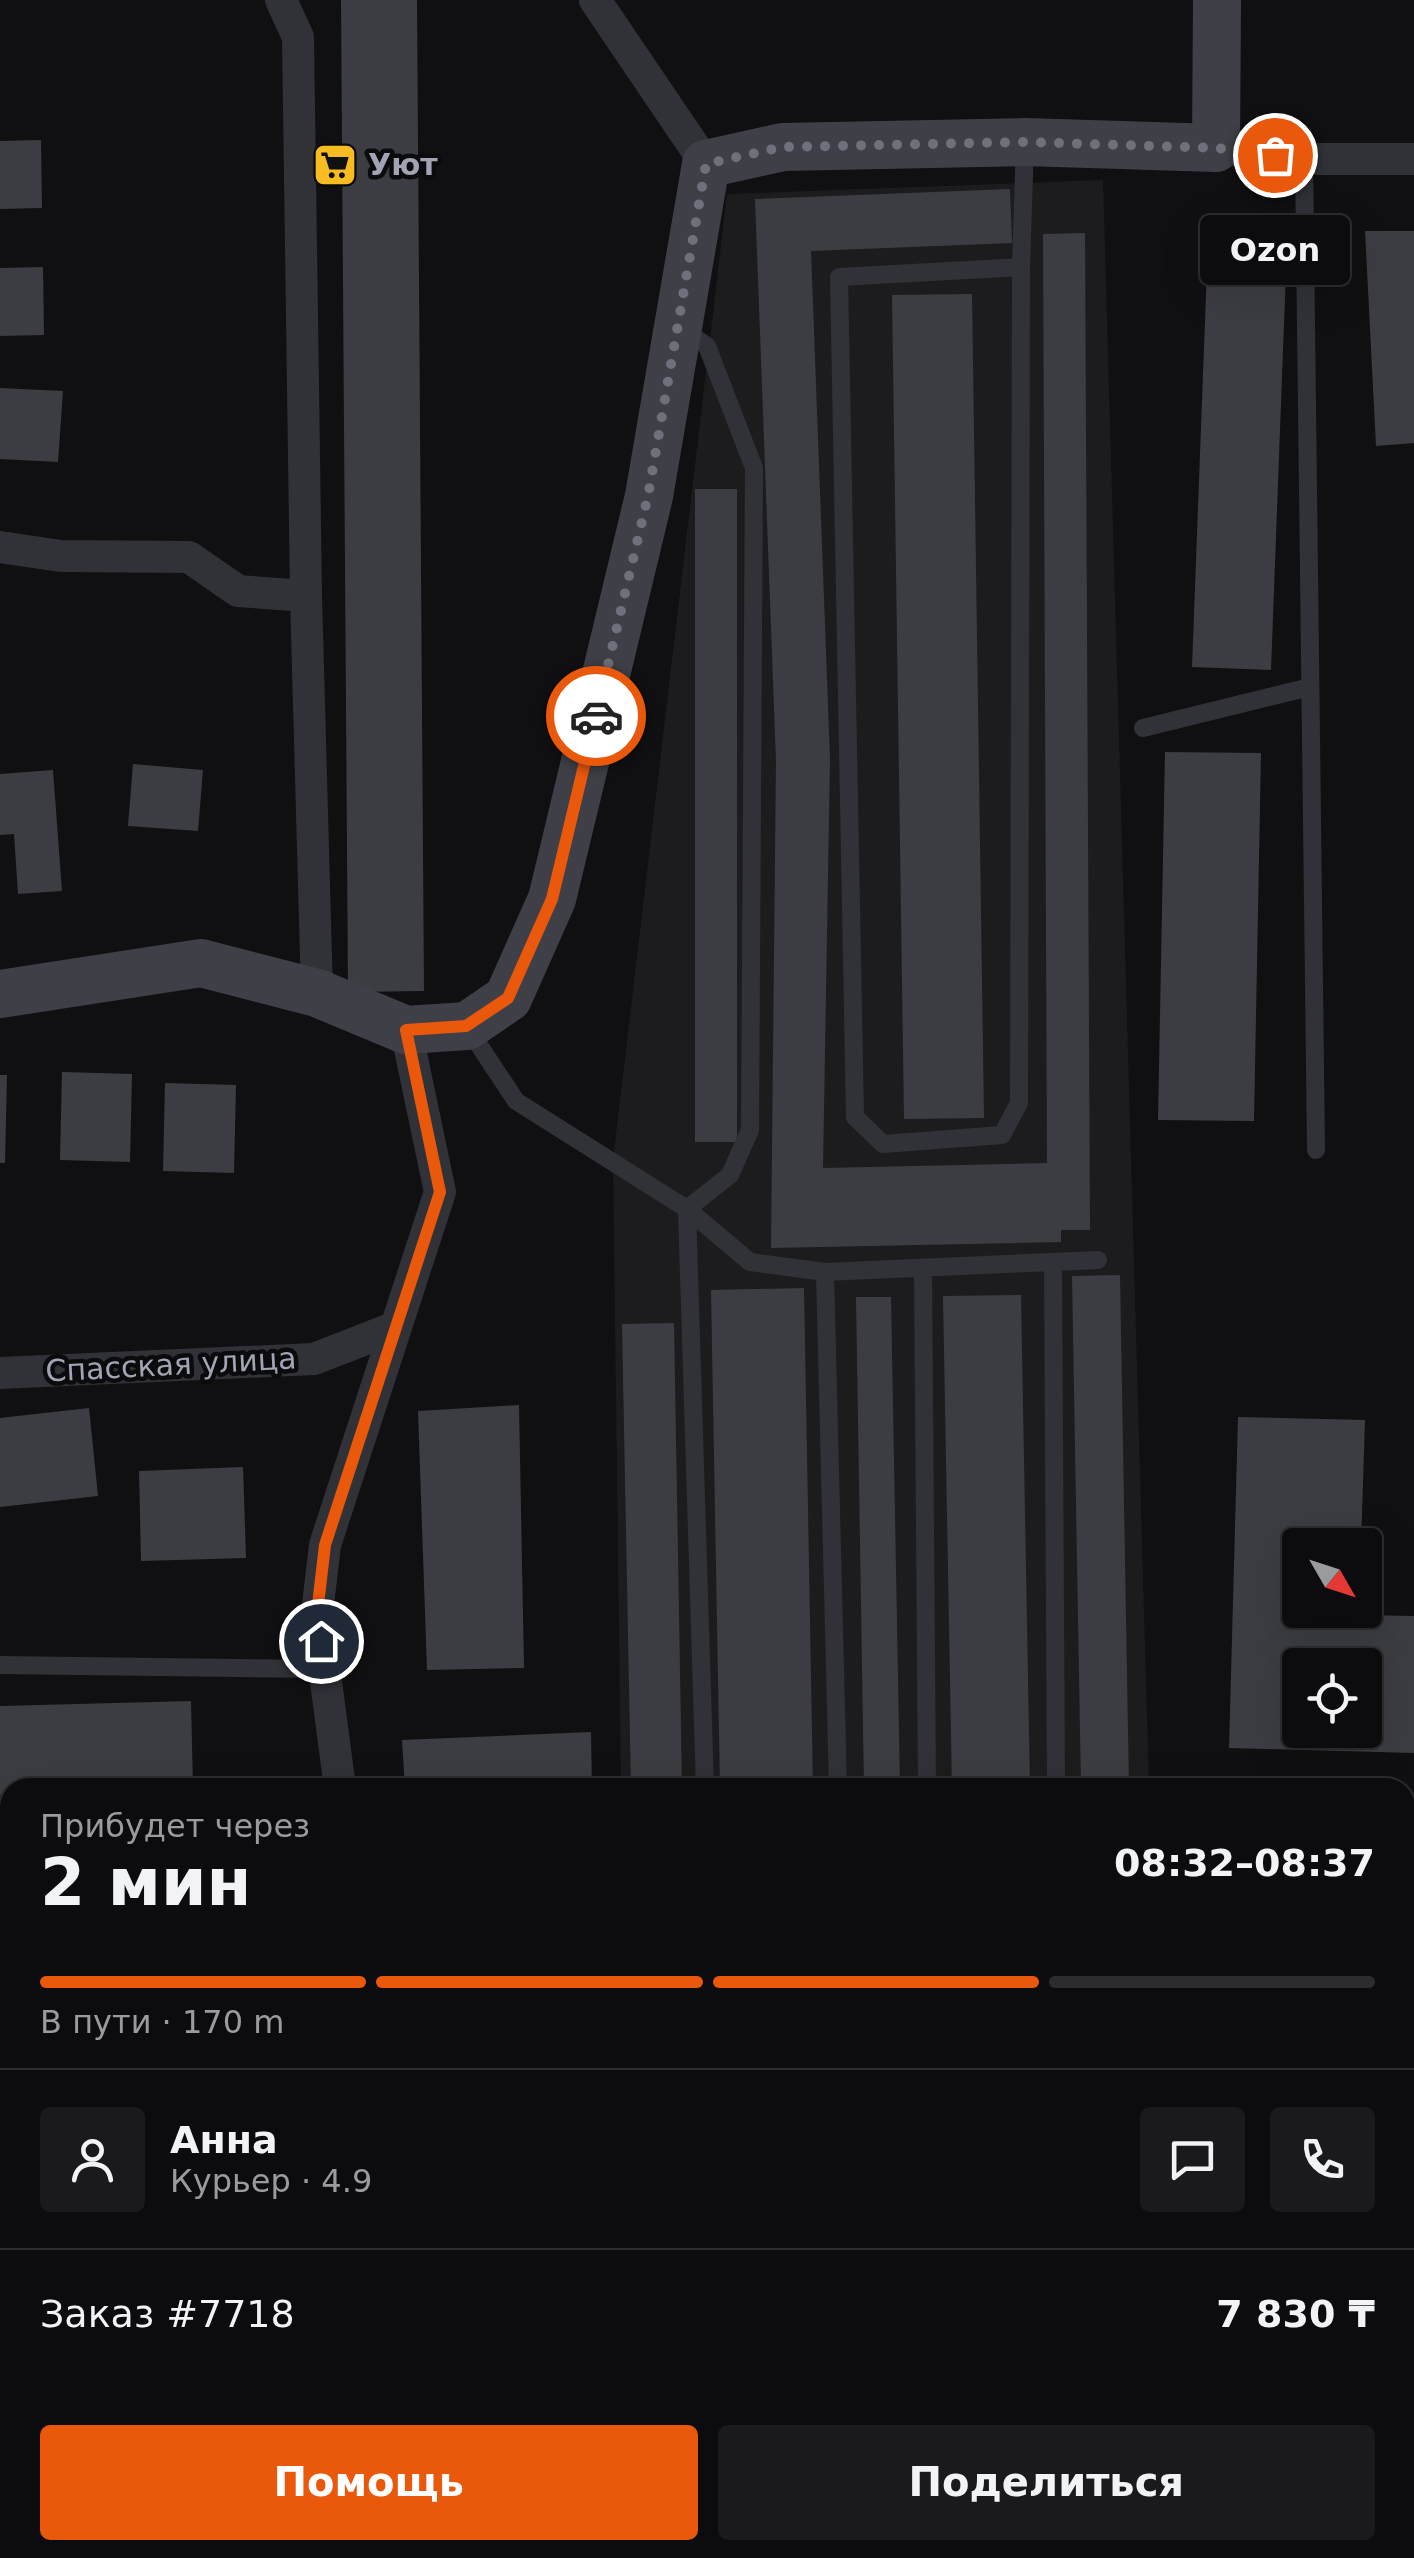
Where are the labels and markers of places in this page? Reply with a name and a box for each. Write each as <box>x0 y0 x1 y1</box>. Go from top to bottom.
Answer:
pin <box>1233 113 1318 198</box>
supermarket icon: Уют <box>312 142 358 188</box>
place label: Уют <box>368 147 438 182</box>
callout: Ozon <box>1200 215 1350 285</box>
pin <box>279 1599 364 1684</box>

